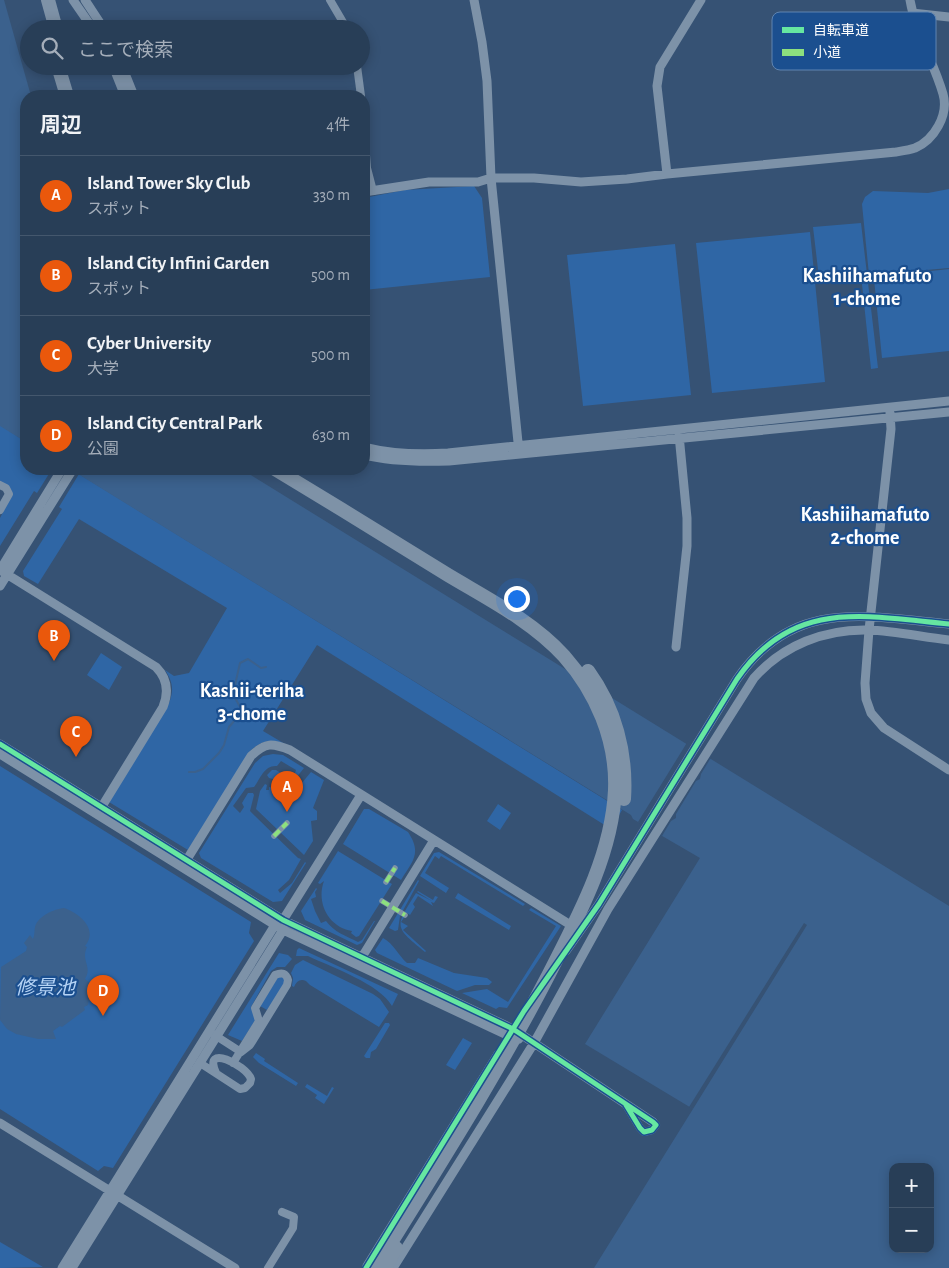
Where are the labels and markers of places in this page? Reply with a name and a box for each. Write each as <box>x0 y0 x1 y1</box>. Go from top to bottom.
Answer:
pin: B <box>38 620 70 661</box>
pin: C <box>60 716 92 757</box>
pin: A <box>271 771 303 812</box>
pin: D <box>87 975 119 1016</box>

